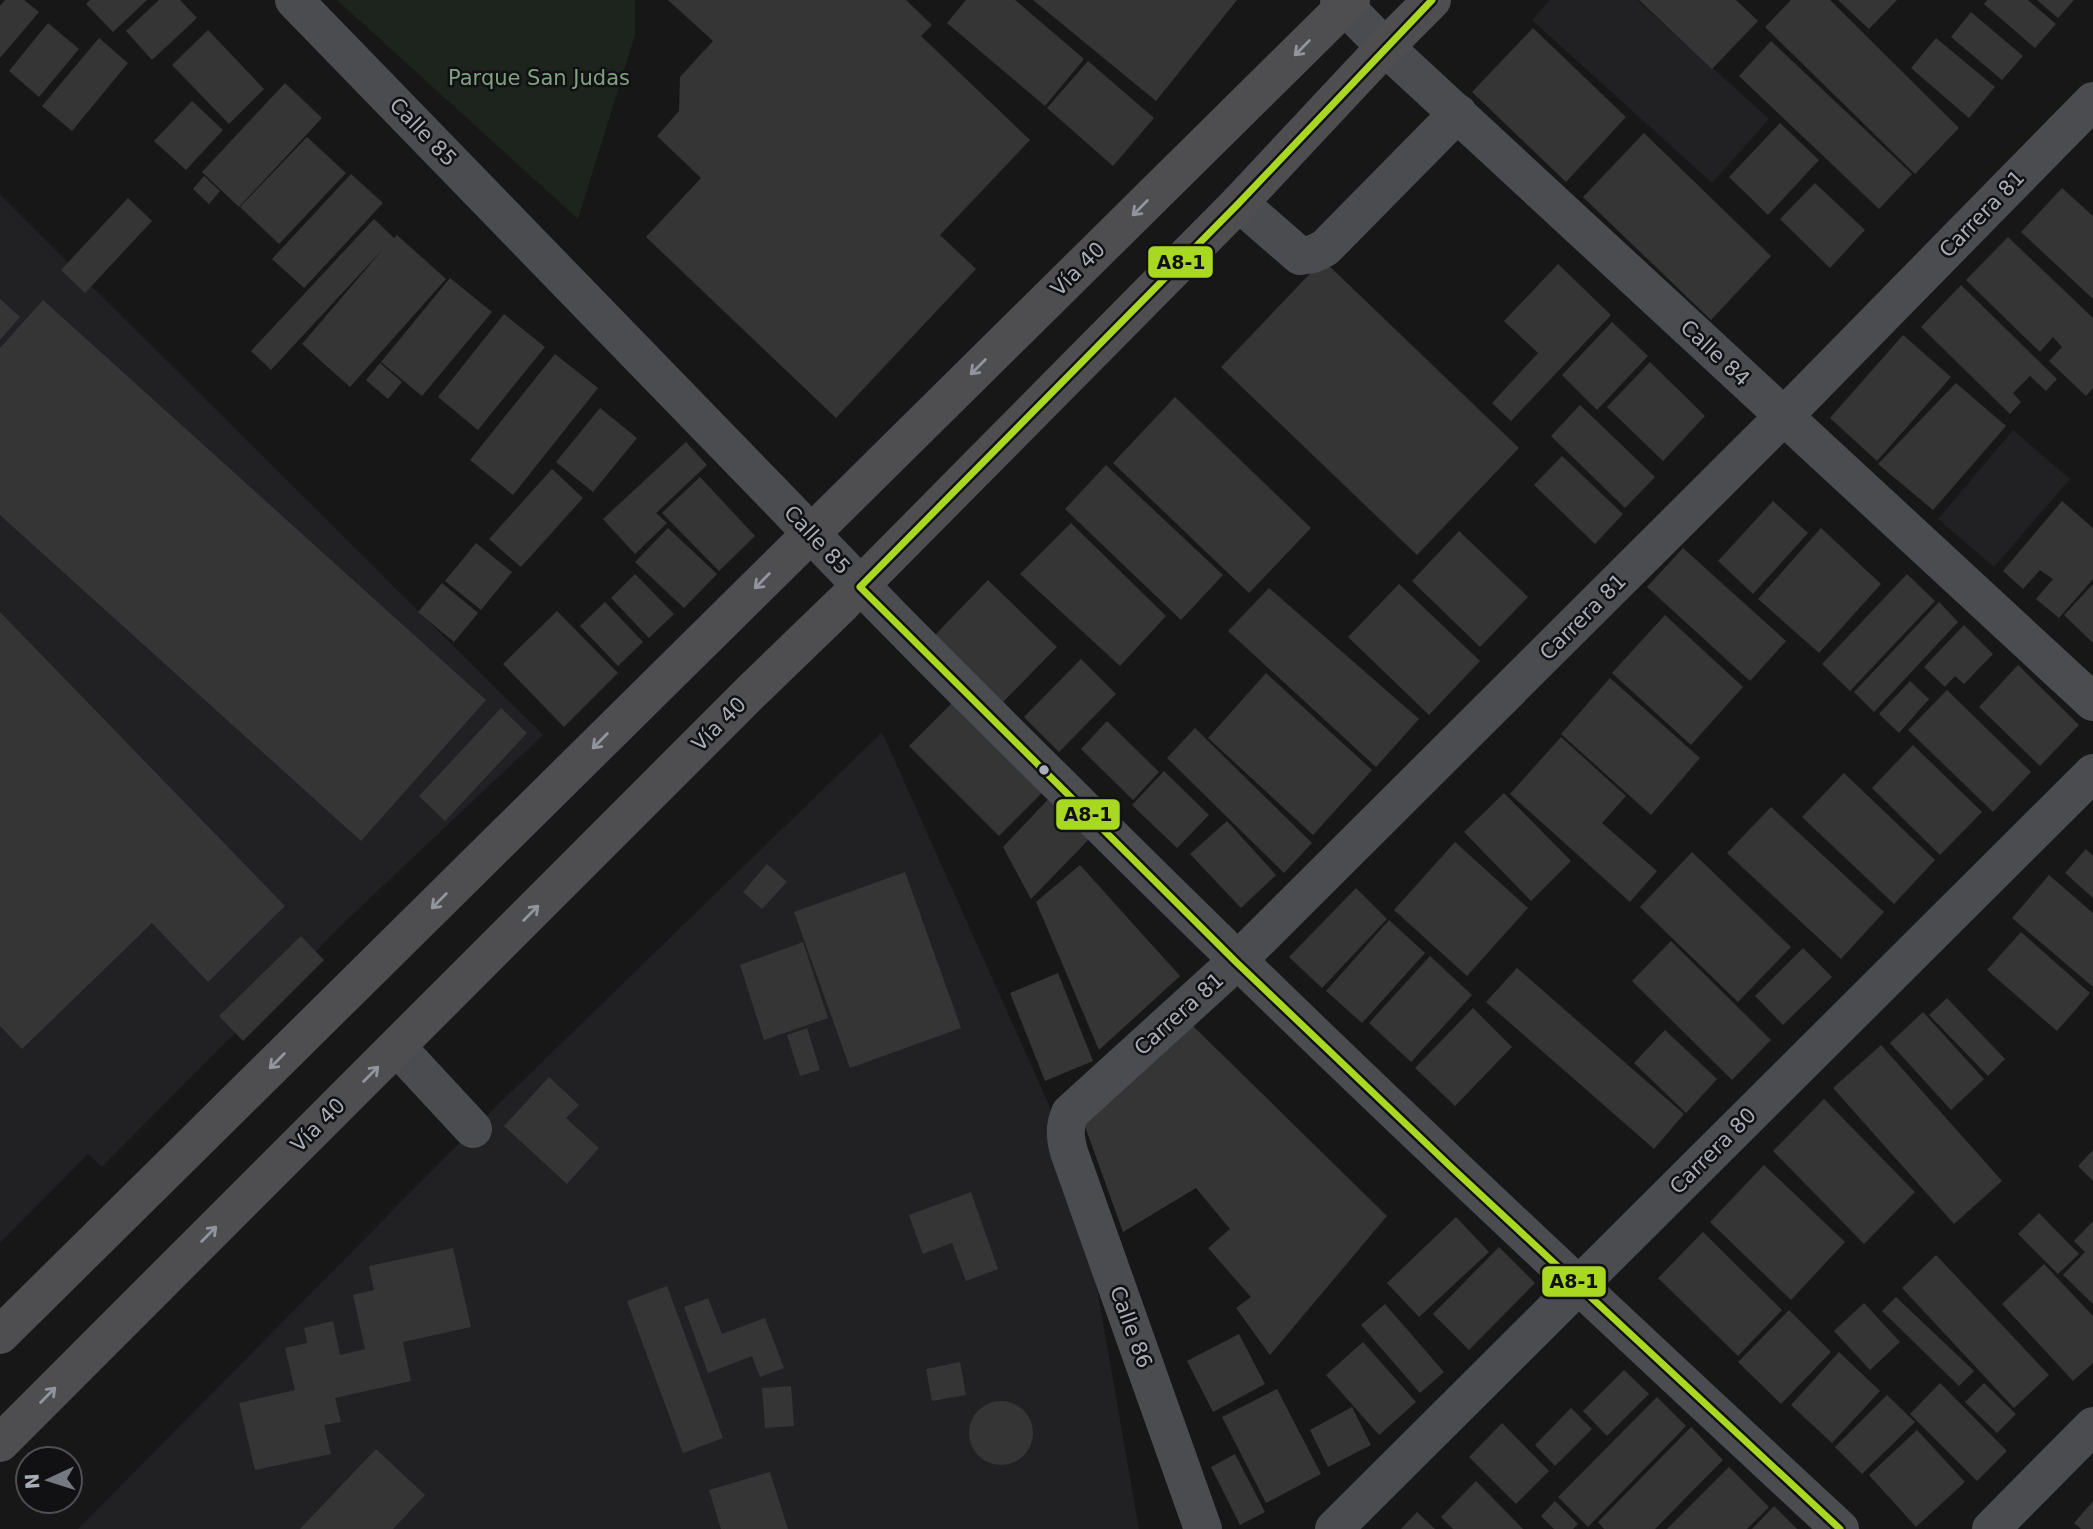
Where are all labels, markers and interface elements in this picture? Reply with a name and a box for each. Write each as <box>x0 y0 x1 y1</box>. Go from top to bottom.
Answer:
one-way arrow <box>1294 40 1311 57</box>
park label: Parque San Judas <box>448 66 630 90</box>
street label: Calle 85 <box>385 93 461 171</box>
street label: Carrera 81 <box>1935 165 2029 263</box>
one-way arrow <box>1132 199 1149 216</box>
street label: Vía 40 <box>1046 237 1110 301</box>
line badge: A8-1 <box>1147 245 1214 279</box>
text: A8-1 <box>1156 251 1206 273</box>
street label: Calle 84 <box>1676 315 1754 391</box>
one-way arrow <box>970 359 987 376</box>
street label: Calle 85 <box>779 501 855 579</box>
street label: Carrera 81 <box>1535 569 1631 665</box>
one-way arrow <box>753 572 770 589</box>
street label: Vía 40 <box>687 692 751 756</box>
one-way arrow <box>592 732 609 749</box>
unlabelled marker <box>1037 763 1051 777</box>
line badge: A8-1 <box>1055 798 1121 831</box>
text: A8-1 <box>1063 803 1113 825</box>
one-way arrow <box>430 892 447 909</box>
one-way arrow <box>523 904 540 921</box>
street label: Carrera 81 <box>1129 968 1229 1060</box>
one-way arrow <box>269 1052 286 1069</box>
one-way arrow <box>362 1065 379 1082</box>
street label: Vía 40 <box>286 1093 350 1157</box>
street label: Carrera 80 <box>1665 1103 1761 1199</box>
one-way arrow <box>201 1226 218 1243</box>
line badge: A8-1 <box>1541 1265 1607 1298</box>
text: A8-1 <box>1549 1270 1599 1292</box>
street label: Calle 86 <box>1105 1283 1157 1371</box>
one-way arrow <box>40 1386 57 1403</box>
north arrow <box>14 1445 84 1515</box>
text: N <box>21 1472 44 1490</box>

